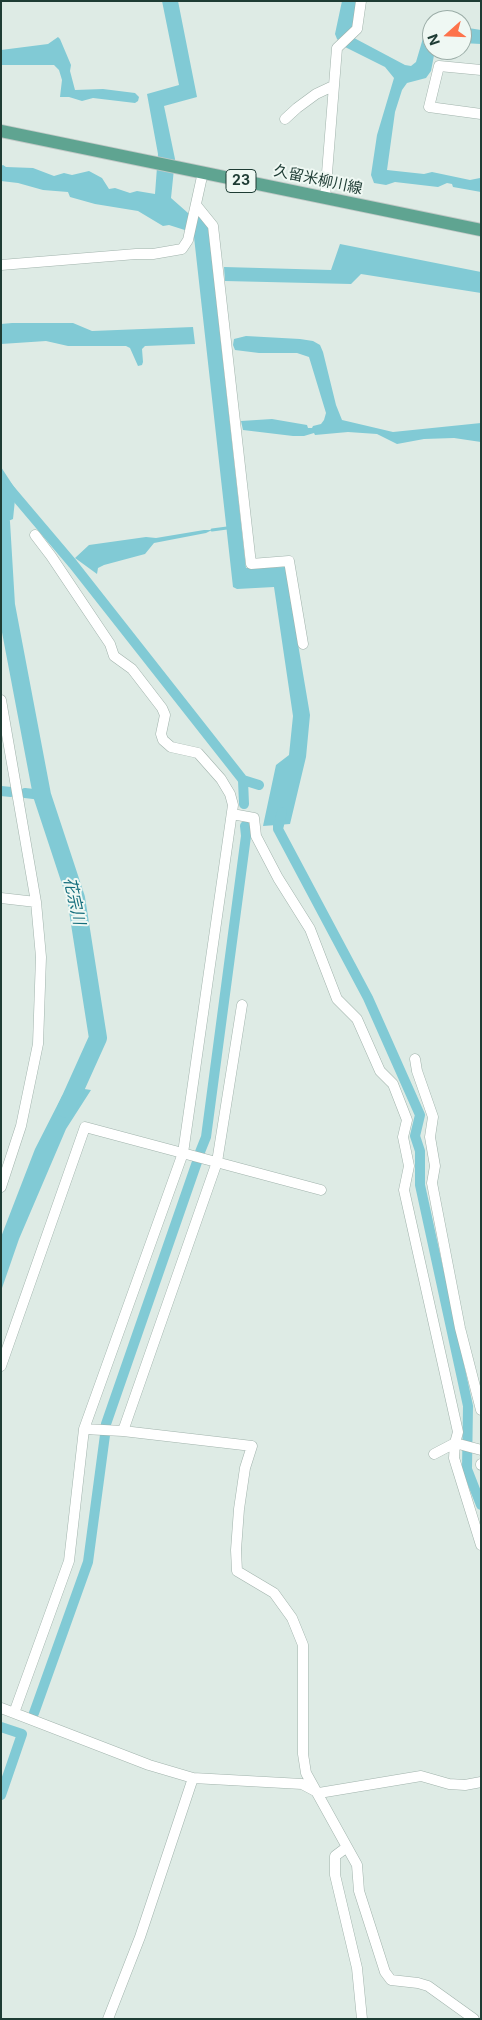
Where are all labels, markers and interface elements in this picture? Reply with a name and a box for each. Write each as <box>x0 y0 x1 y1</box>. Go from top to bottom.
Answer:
north arrow <box>422 10 472 60</box>
text: N <box>424 32 443 48</box>
street label: 久留米柳川線 <box>272 162 364 198</box>
road number: 23 <box>226 170 256 192</box>
water label: 花宗川 <box>59 875 89 927</box>

